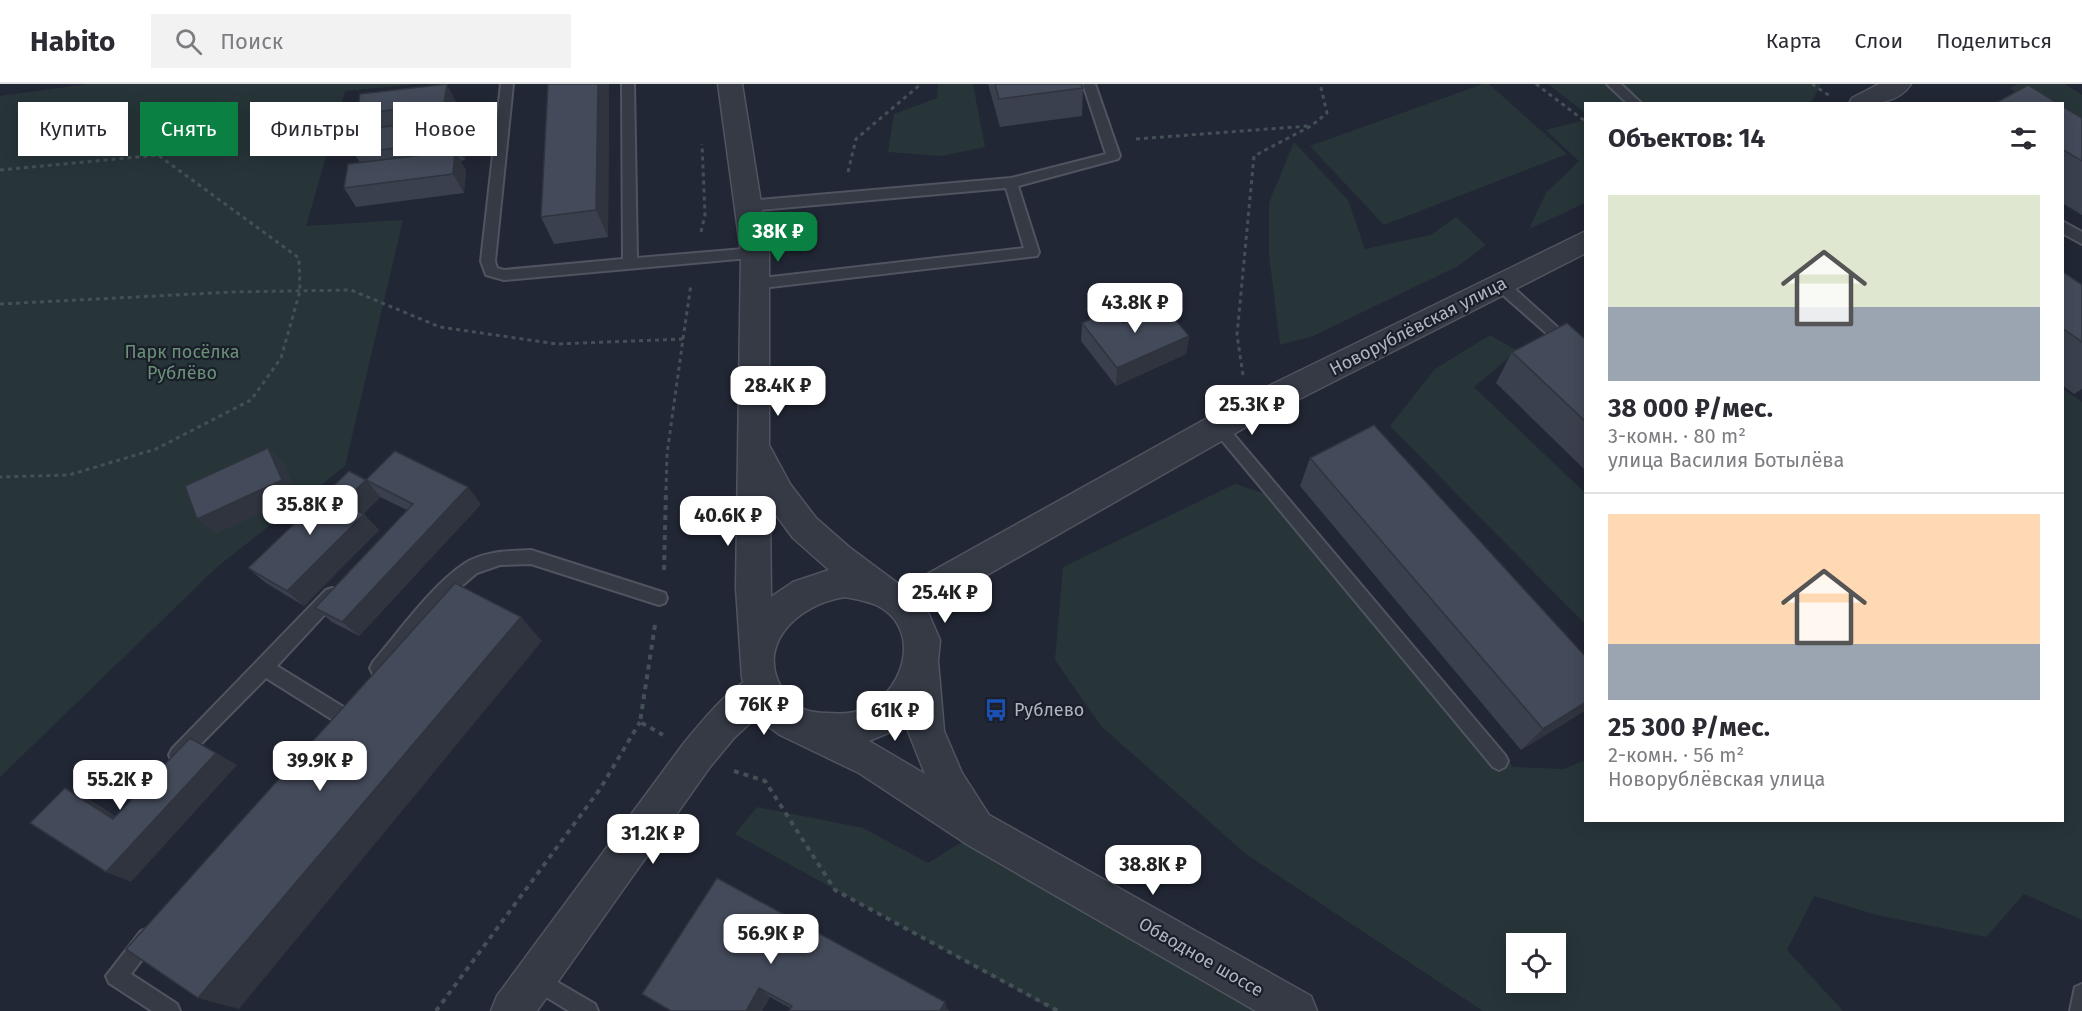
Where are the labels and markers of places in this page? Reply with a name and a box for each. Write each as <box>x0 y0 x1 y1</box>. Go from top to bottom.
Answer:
pin: 38K ₽ <box>736 212 820 263</box>
pin: 43.8K ₽ <box>1080 283 1190 334</box>
pin: 28.4K ₽ <box>723 366 833 417</box>
pin: 25.3K ₽ <box>1197 385 1307 436</box>
pin: 35.8K ₽ <box>255 485 365 536</box>
pin: 40.6K ₽ <box>673 496 783 547</box>
pin: 25.4K ₽ <box>890 573 1000 624</box>
pin: 76K ₽ <box>722 685 806 736</box>
pin: 61K ₽ <box>853 691 937 742</box>
bus stop icon: Рублево <box>983 697 1009 723</box>
place label: Рублево <box>1014 699 1084 721</box>
pin: 39.9K ₽ <box>265 741 375 792</box>
pin: 55.2K ₽ <box>65 760 175 811</box>
pin: 31.2K ₽ <box>598 814 708 865</box>
pin: 38.8K ₽ <box>1098 845 1208 896</box>
pin: 56.9K ₽ <box>716 914 826 965</box>

